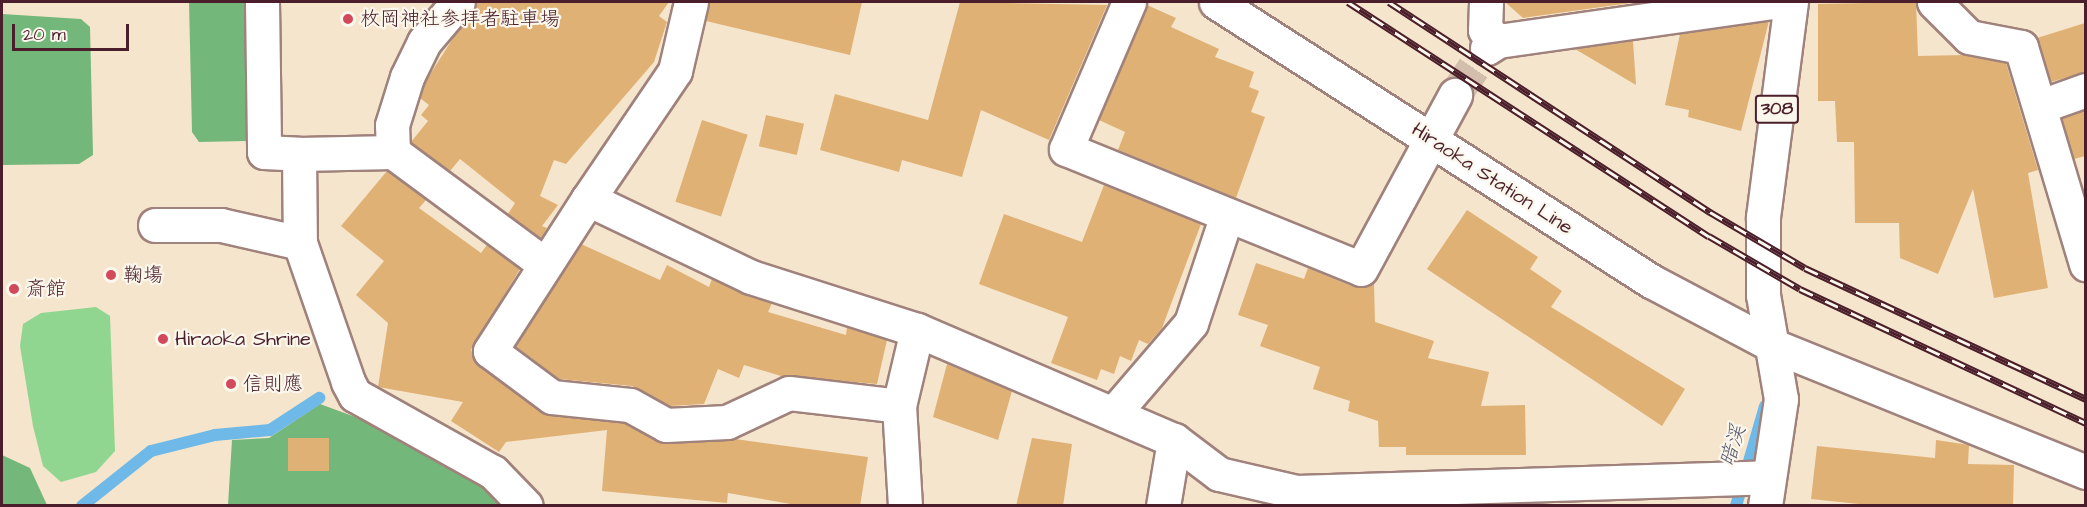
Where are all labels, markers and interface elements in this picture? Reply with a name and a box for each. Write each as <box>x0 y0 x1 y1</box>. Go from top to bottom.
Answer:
place label: 枚岡神社参拝者駐車場 <box>360 7 560 31</box>
scale bar <box>15 12 132 50</box>
marker: 枚岡神社参拝者駐車場 <box>341 12 355 26</box>
text: 20 m <box>23 22 66 47</box>
road number: 308 <box>1754 94 1800 124</box>
street label: Hiraoka Station Line <box>1407 118 1577 240</box>
place label: 鞠塲 <box>123 263 163 287</box>
marker: 鞠塲 <box>104 268 118 282</box>
place label: 斎館 <box>26 277 66 301</box>
marker: 斎館 <box>7 282 21 296</box>
place label: Hiraoka Shrine <box>175 327 311 351</box>
marker: Hiraoka Shrine <box>156 332 170 346</box>
place label: 信則應 <box>243 372 303 396</box>
marker: 信則應 <box>224 377 238 391</box>
water label: 暗渓 <box>1715 422 1751 470</box>

